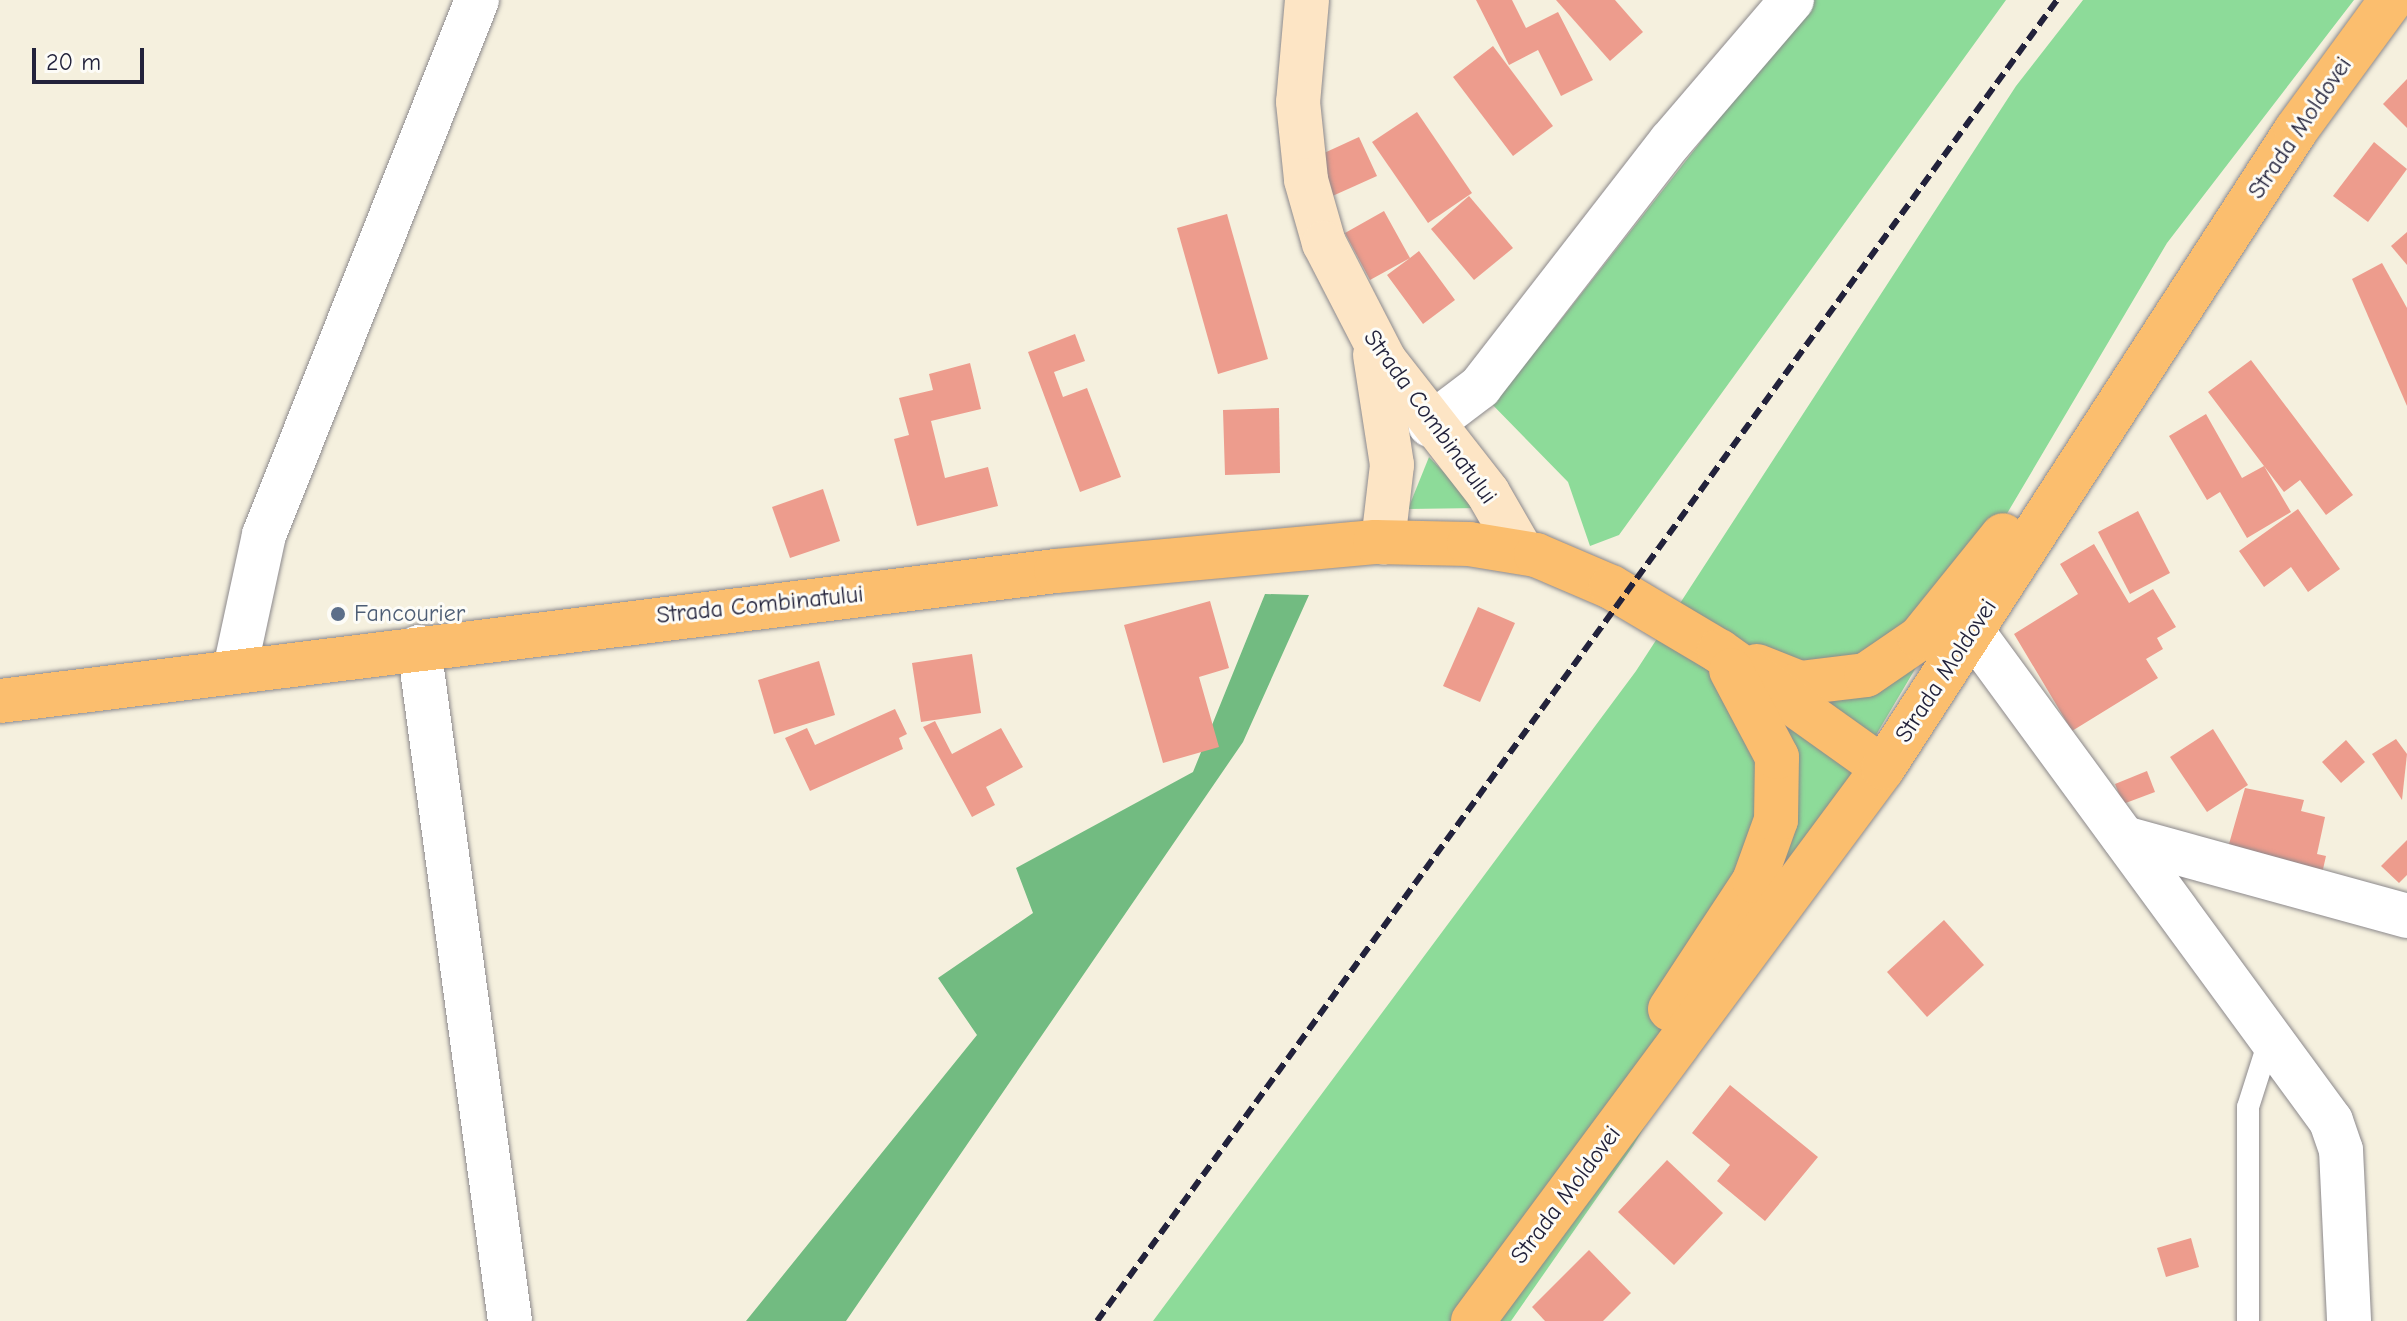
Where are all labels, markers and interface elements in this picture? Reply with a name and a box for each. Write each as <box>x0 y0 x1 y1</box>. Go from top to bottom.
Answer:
scale bar <box>36 32 148 82</box>
text: 20 m <box>46 48 101 76</box>
street label: Strada Moldovei <box>2242 52 2358 204</box>
street label: Strada Combinatului <box>1357 324 1503 510</box>
street label: Strada Combinatului <box>655 580 865 630</box>
street label: Strada Moldovei <box>1889 594 2003 748</box>
place label: Fancourier <box>354 600 465 628</box>
marker: Fancourier <box>329 605 347 623</box>
street label: Strada Moldovei <box>1505 1120 1627 1270</box>

